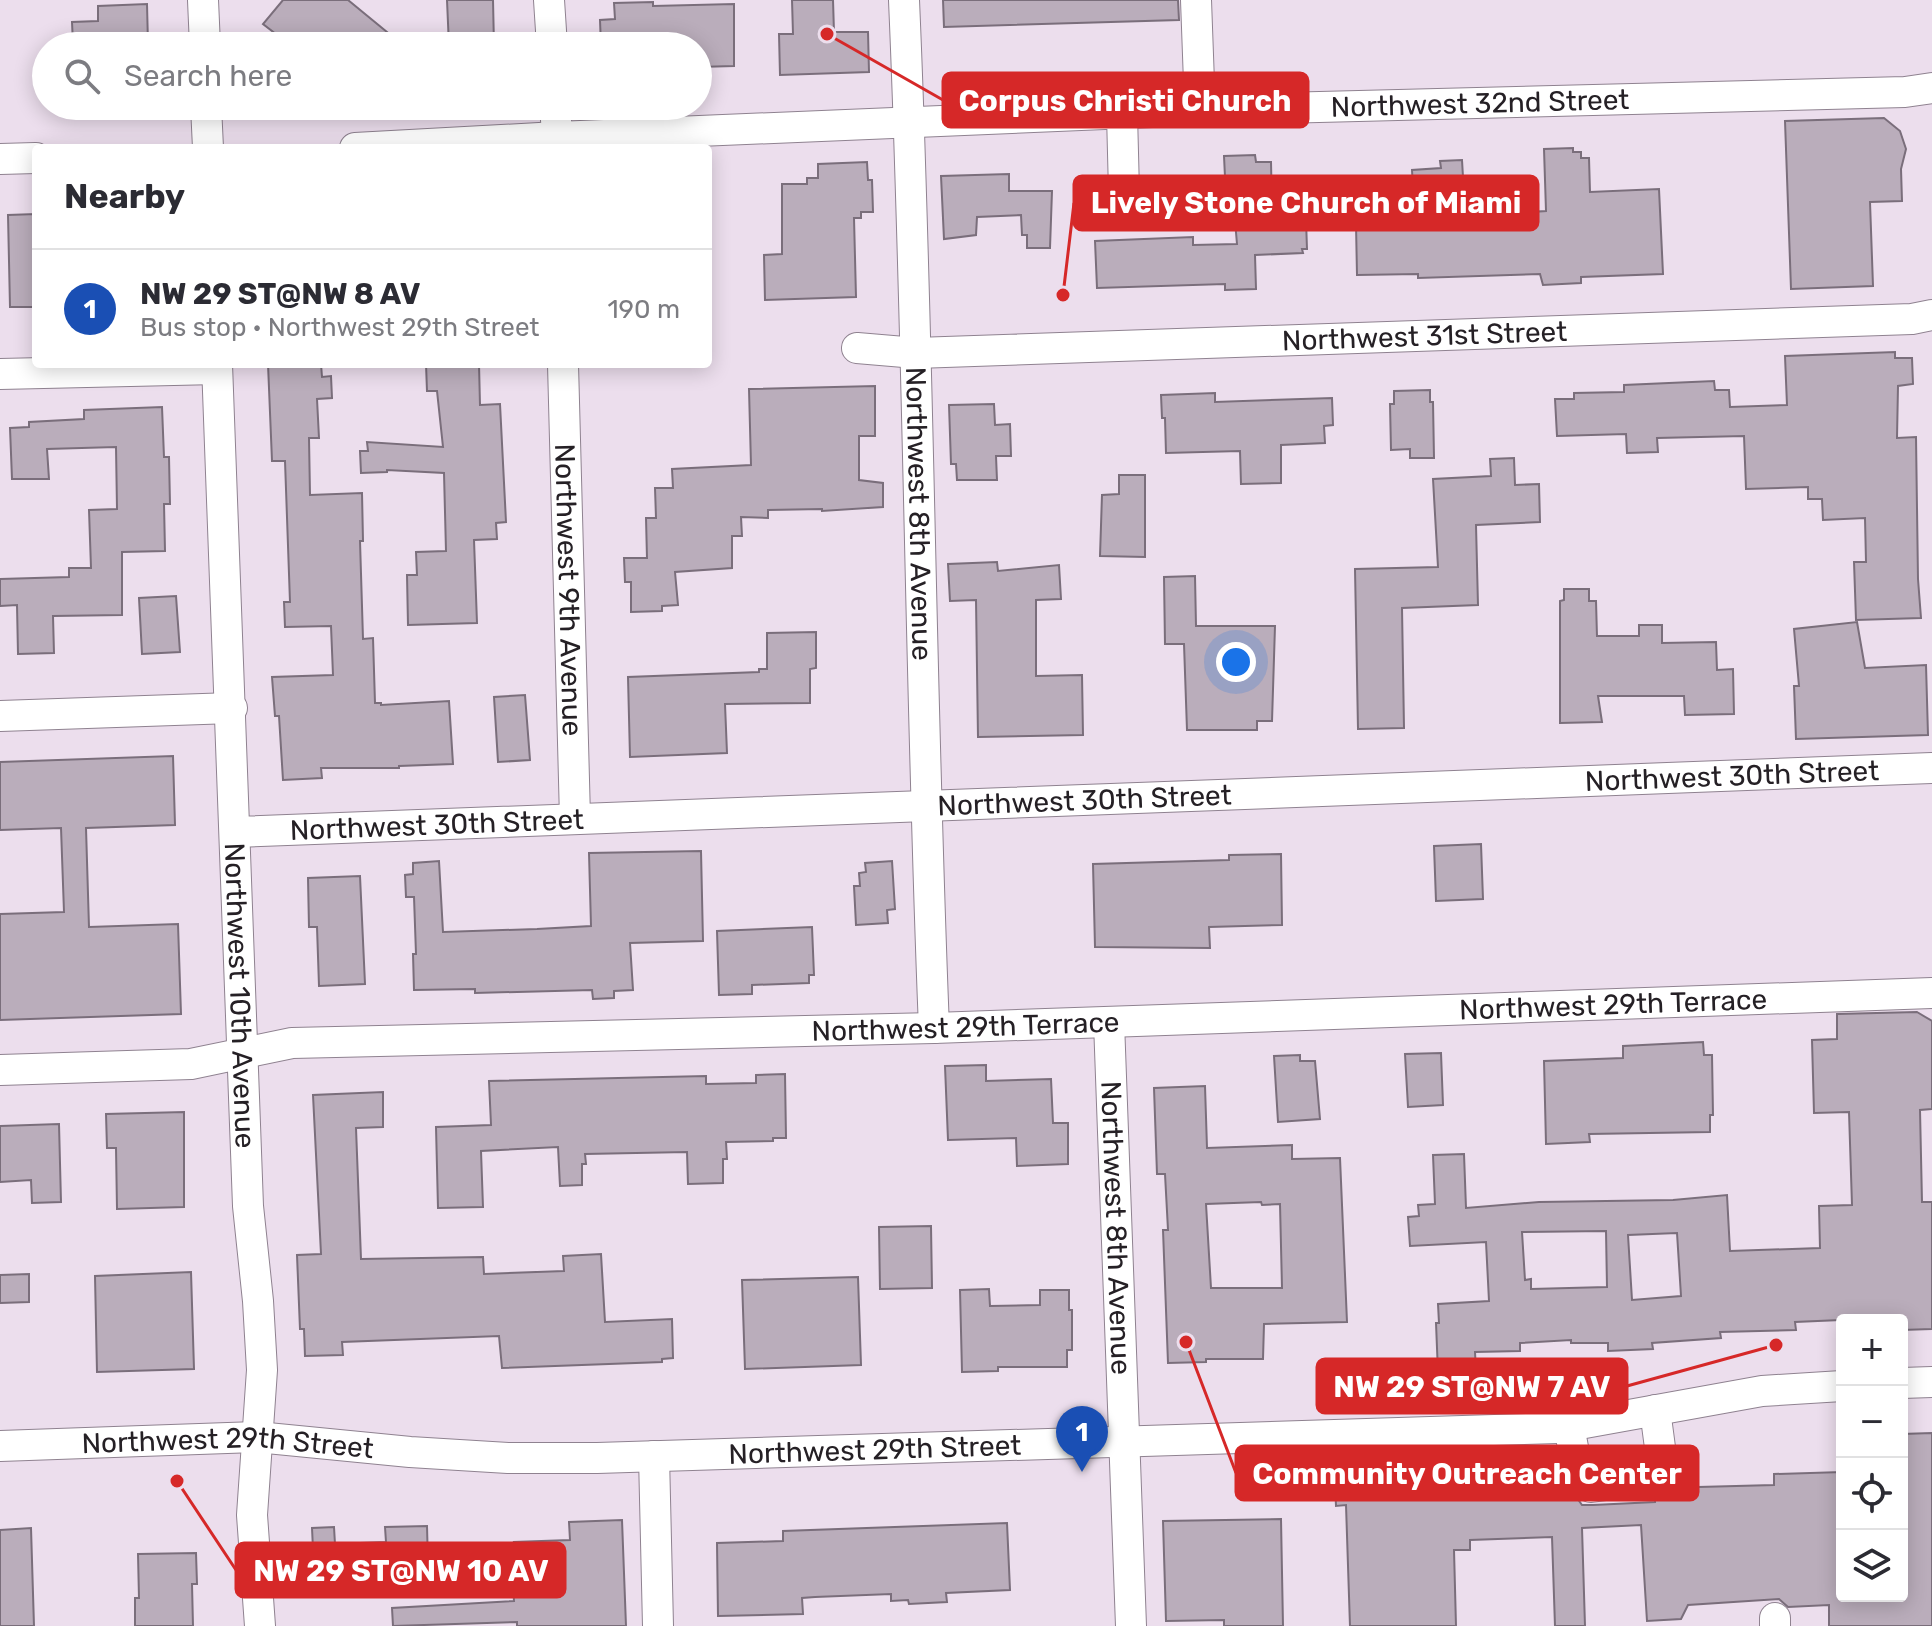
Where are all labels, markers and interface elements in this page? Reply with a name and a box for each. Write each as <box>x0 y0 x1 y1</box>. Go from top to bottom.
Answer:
search box <box>32 32 712 120</box>
icon: search <box>60 54 104 98</box>
text: Search here <box>124 58 292 94</box>
callout: Corpus Christi Church <box>943 73 1308 127</box>
text: Corpus Christi Church <box>959 83 1291 119</box>
street label: Northwest 32nd Street <box>1330 83 1630 123</box>
text: Nearby <box>64 176 185 217</box>
callout: Lively Stone Church of Miami <box>1074 176 1538 230</box>
text: Lively Stone Church of Miami <box>1091 185 1521 221</box>
text: NW 29 ST@NW 8 AV <box>140 276 420 312</box>
text: 1 <box>84 294 96 325</box>
text: 190 m <box>607 294 680 325</box>
text: Bus stop · Northwest 29th Street <box>140 312 540 343</box>
street label: Northwest 31st Street <box>1281 314 1568 357</box>
street label: Northwest 8th Avenue <box>899 366 939 661</box>
street label: Northwest 9th Avenue <box>549 443 589 737</box>
your location <box>1216 642 1256 682</box>
street label: Northwest 30th Street <box>1584 754 1880 798</box>
street label: Northwest 30th Street <box>937 778 1232 822</box>
street label: Northwest 30th Street <box>289 802 585 846</box>
street label: Northwest 10th Avenue <box>218 842 262 1149</box>
street label: Northwest 29th Terrace <box>1459 982 1768 1026</box>
street label: Northwest 29th Terrace <box>811 1005 1120 1047</box>
street label: Northwest 8th Avenue <box>1095 1080 1138 1375</box>
map controls <box>1836 1314 1908 1602</box>
button: + <box>1836 1314 1908 1386</box>
callout: NW 29 ST@NW 7 AV <box>1317 1359 1627 1413</box>
text: NW 29 ST@NW 7 AV <box>1333 1369 1611 1405</box>
button: − <box>1836 1386 1908 1458</box>
pin: 1 <box>1056 1406 1108 1472</box>
street label: Northwest 29th Street <box>81 1420 375 1465</box>
street label: Northwest 29th Street <box>728 1428 1022 1470</box>
callout: Community Outreach Center <box>1236 1446 1698 1500</box>
text: Community Outreach Center <box>1252 1456 1682 1492</box>
button: locate <box>1836 1458 1908 1530</box>
button: layers <box>1836 1530 1908 1602</box>
callout: NW 29 ST@NW 10 AV <box>236 1543 565 1597</box>
text: NW 29 ST@NW 10 AV <box>253 1553 549 1589</box>

